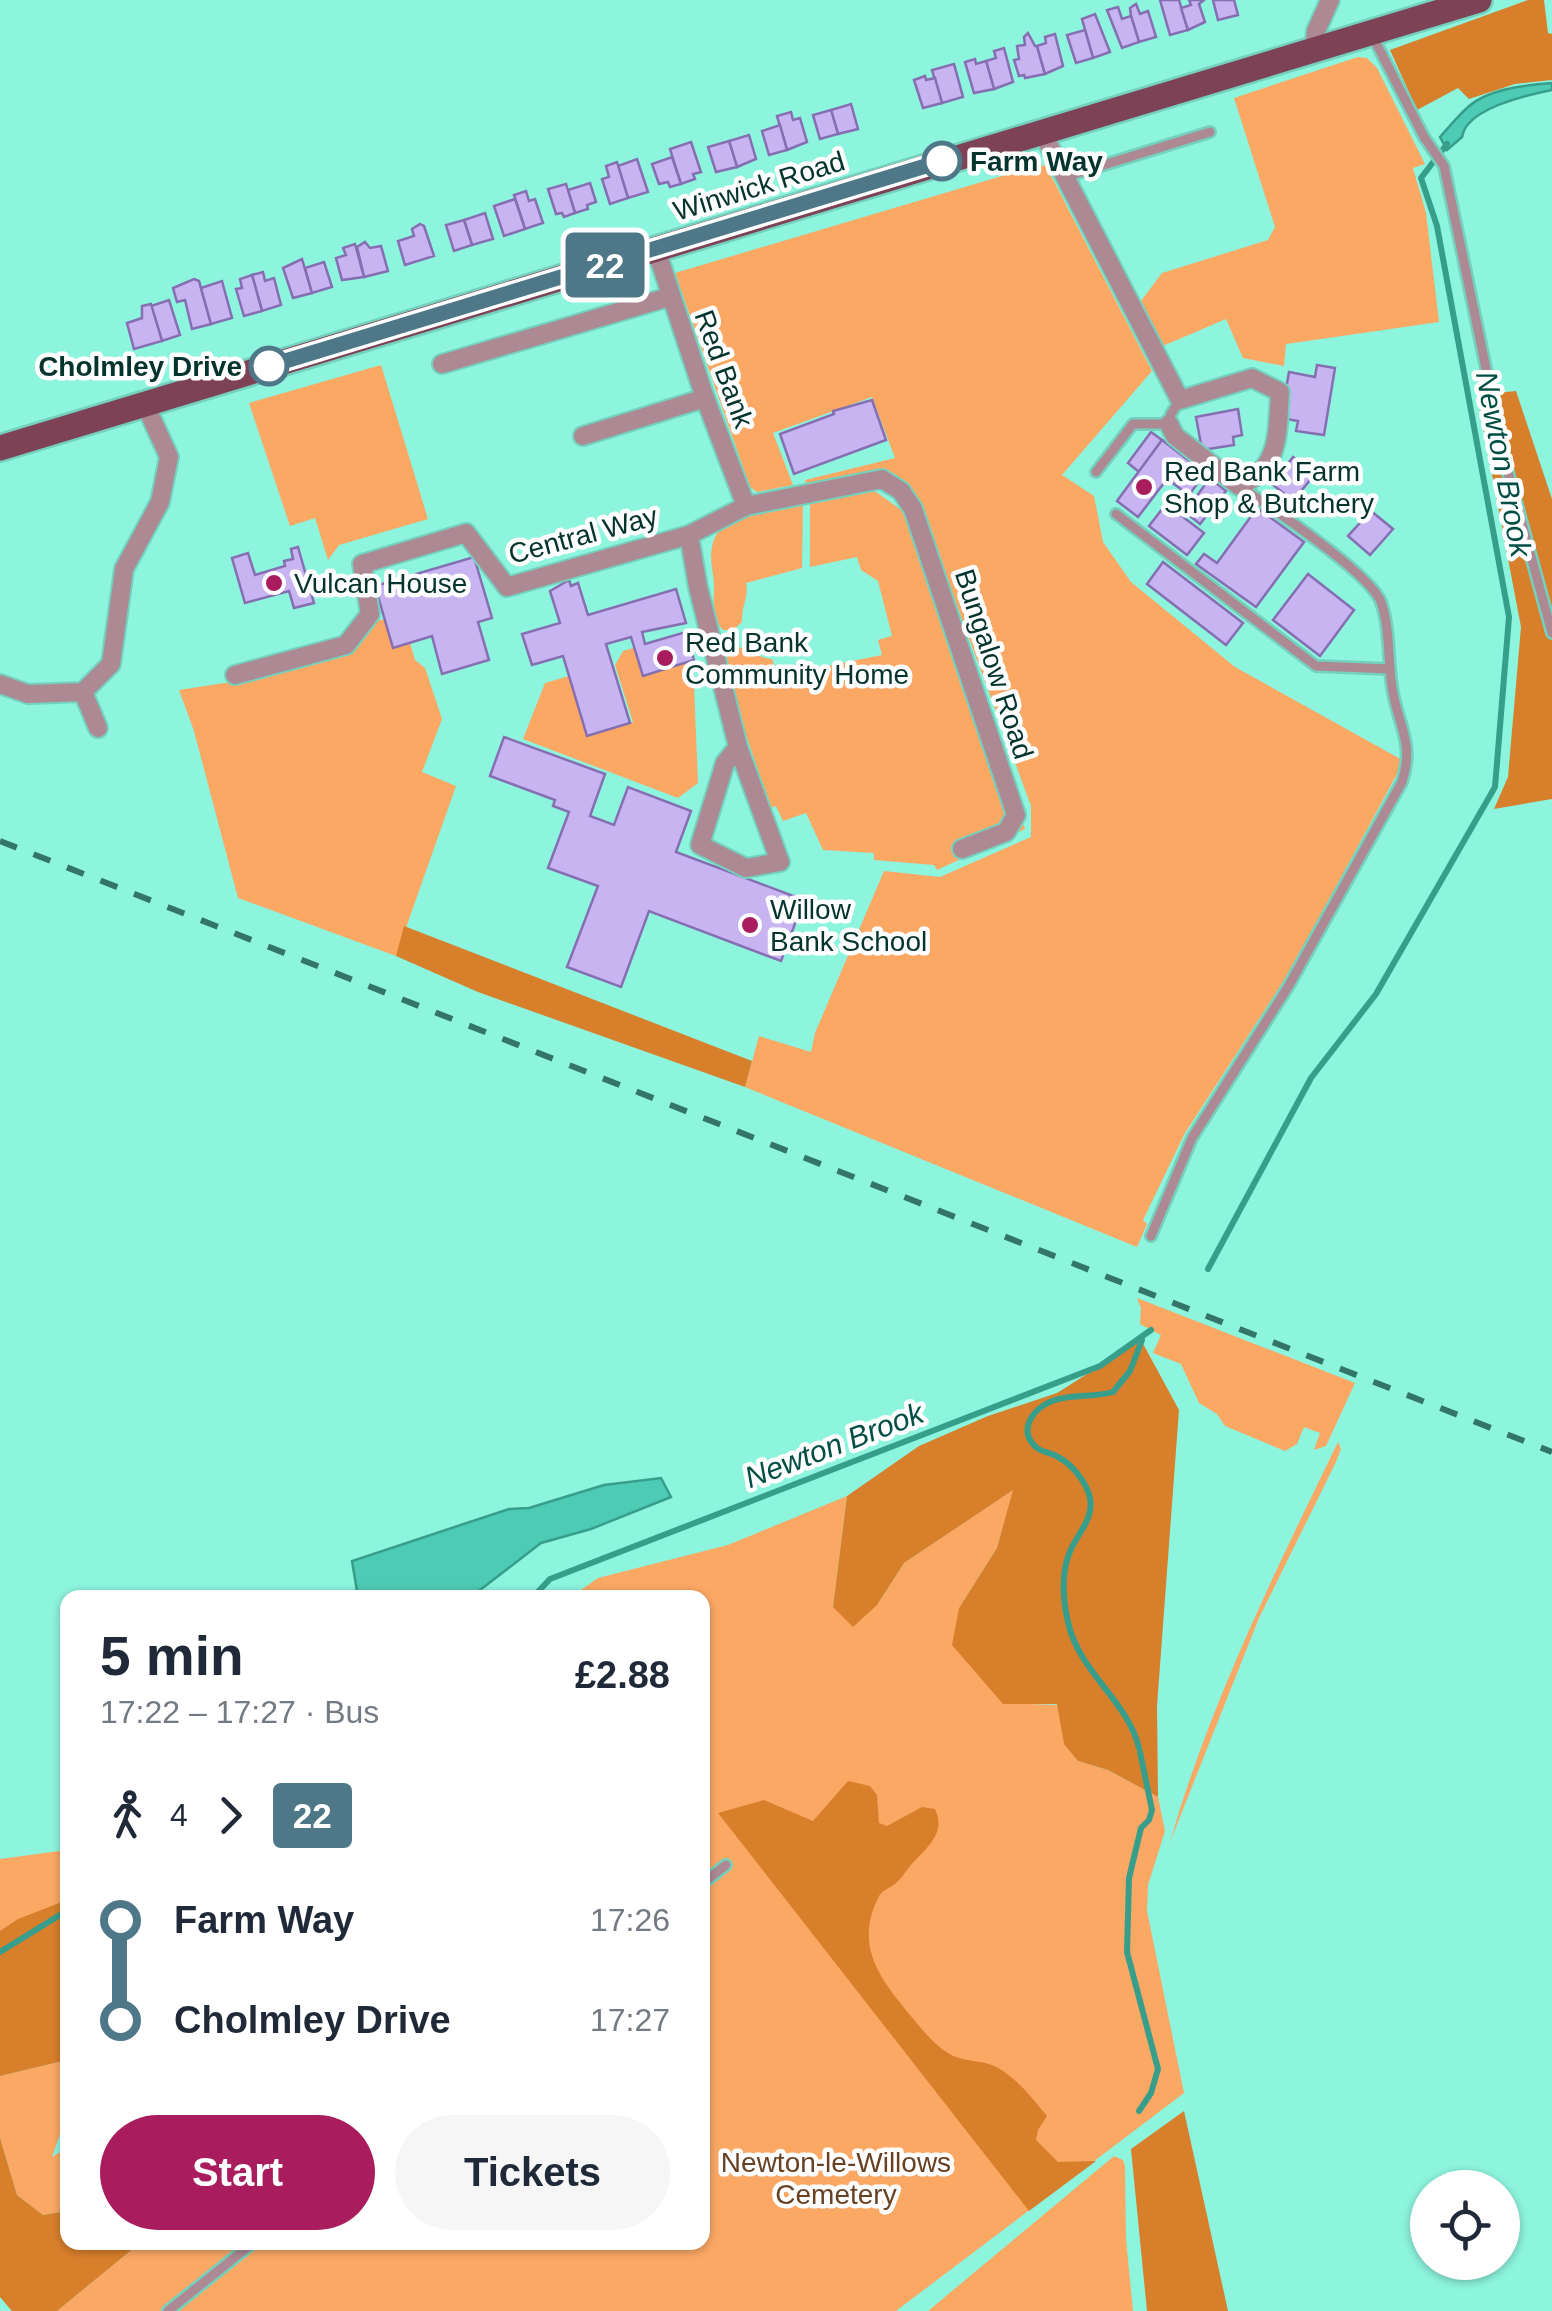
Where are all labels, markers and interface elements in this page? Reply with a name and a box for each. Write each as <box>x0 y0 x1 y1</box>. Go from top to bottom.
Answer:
marker: Farm Way <box>923 142 961 180</box>
street label: Winwick Road <box>670 145 848 227</box>
place label: Farm Way <box>970 146 1103 177</box>
line badge: 22 <box>560 232 650 298</box>
text: 22 <box>586 246 624 285</box>
street label: Red Bank <box>688 306 760 433</box>
marker: Cholmley Drive <box>250 347 288 385</box>
place label: Cholmley Drive <box>38 351 242 382</box>
water label: Newton Brook <box>1470 368 1539 562</box>
place label: Red Bank Farm Shop & Butchery <box>1164 456 1374 519</box>
marker: Red Bank Farm Shop & Butchery <box>1133 476 1155 498</box>
street label: Central Way <box>505 500 661 570</box>
street label: Bungalow Road <box>949 565 1039 763</box>
place label: Vulcan House <box>294 568 467 599</box>
marker: Vulcan House <box>263 572 285 594</box>
place label: Red Bank Community Home <box>685 627 909 690</box>
marker: Red Bank Community Home <box>654 647 676 669</box>
place label: Willow Bank School <box>770 894 927 957</box>
marker: Willow Bank School <box>739 914 761 936</box>
water label: Newton Brook <box>740 1395 930 1494</box>
text: 5 min <box>100 1625 244 1687</box>
text: £2.88 <box>575 1654 670 1696</box>
text: 17:22 – 17:27 · Bus <box>100 1694 379 1730</box>
icon: walk <box>100 1788 155 1843</box>
icon: forward <box>203 1788 258 1843</box>
text: 22 <box>293 1796 332 1835</box>
text: 4 <box>170 1797 188 1833</box>
text: Farm Way <box>174 1899 354 1941</box>
text: 17:26 <box>590 1902 670 1938</box>
text: Cholmley Drive <box>174 1999 451 2041</box>
text: 17:27 <box>590 2002 670 2038</box>
button: Start <box>100 2115 375 2230</box>
button: Tickets <box>395 2115 670 2230</box>
park label: Newton-le-Willows Cemetery <box>721 2147 951 2210</box>
map controls <box>1410 2170 1520 2280</box>
button: locate <box>1410 2170 1520 2280</box>

